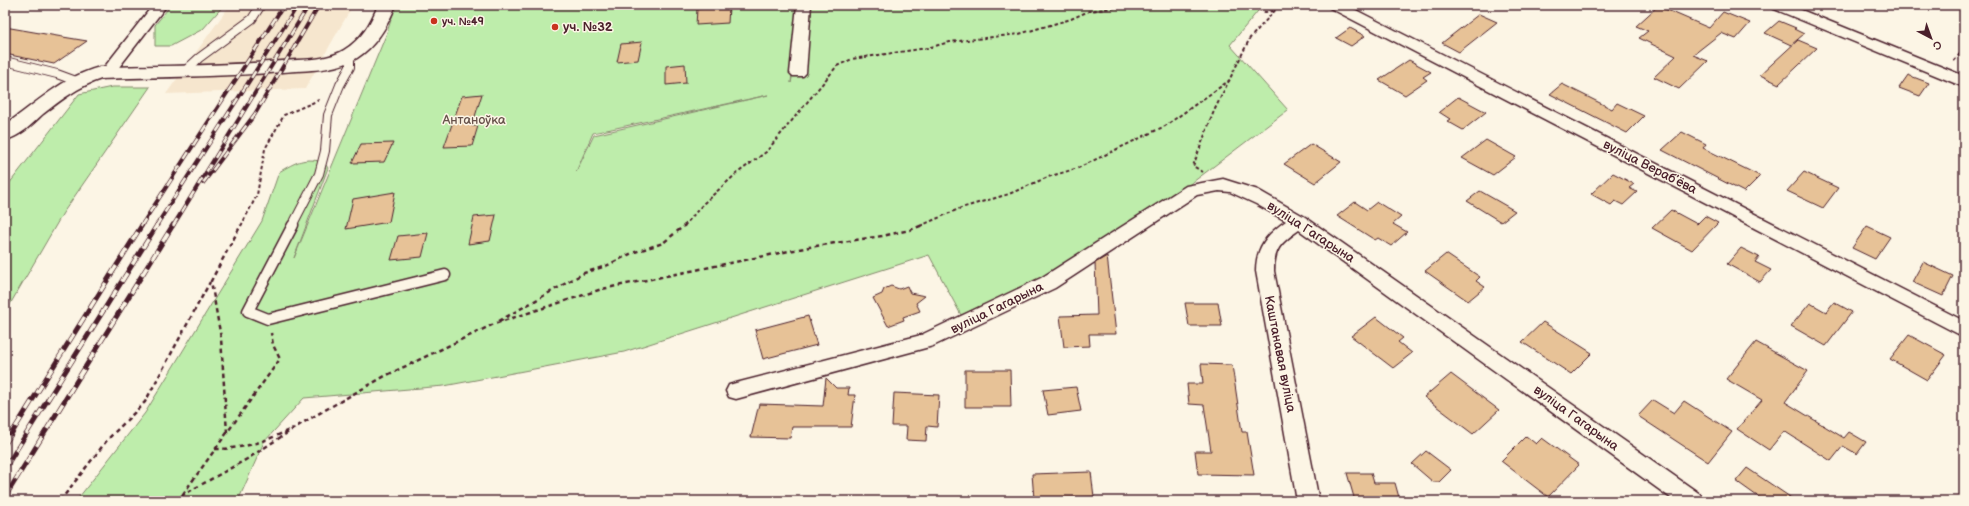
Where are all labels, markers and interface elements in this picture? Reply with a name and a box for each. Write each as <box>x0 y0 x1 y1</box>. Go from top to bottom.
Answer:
place label: уч. №49 <box>442 15 484 28</box>
marker: уч. №49 <box>429 16 439 26</box>
north arrow <box>1911 18 1951 58</box>
place label: уч. №32 <box>563 19 613 35</box>
marker: уч. №32 <box>550 22 560 32</box>
text: С <box>1930 38 1944 53</box>
park label: Антаноўка <box>441 112 506 128</box>
street label: вуліца Верабʼёва <box>1600 136 1700 198</box>
street label: вуліца Гагарына <box>1264 198 1358 266</box>
street label: вуліца Гагарына <box>948 278 1046 337</box>
street label: Каштанавая вуліца <box>1261 294 1299 414</box>
street label: вуліца Гагарына <box>1530 382 1622 454</box>

